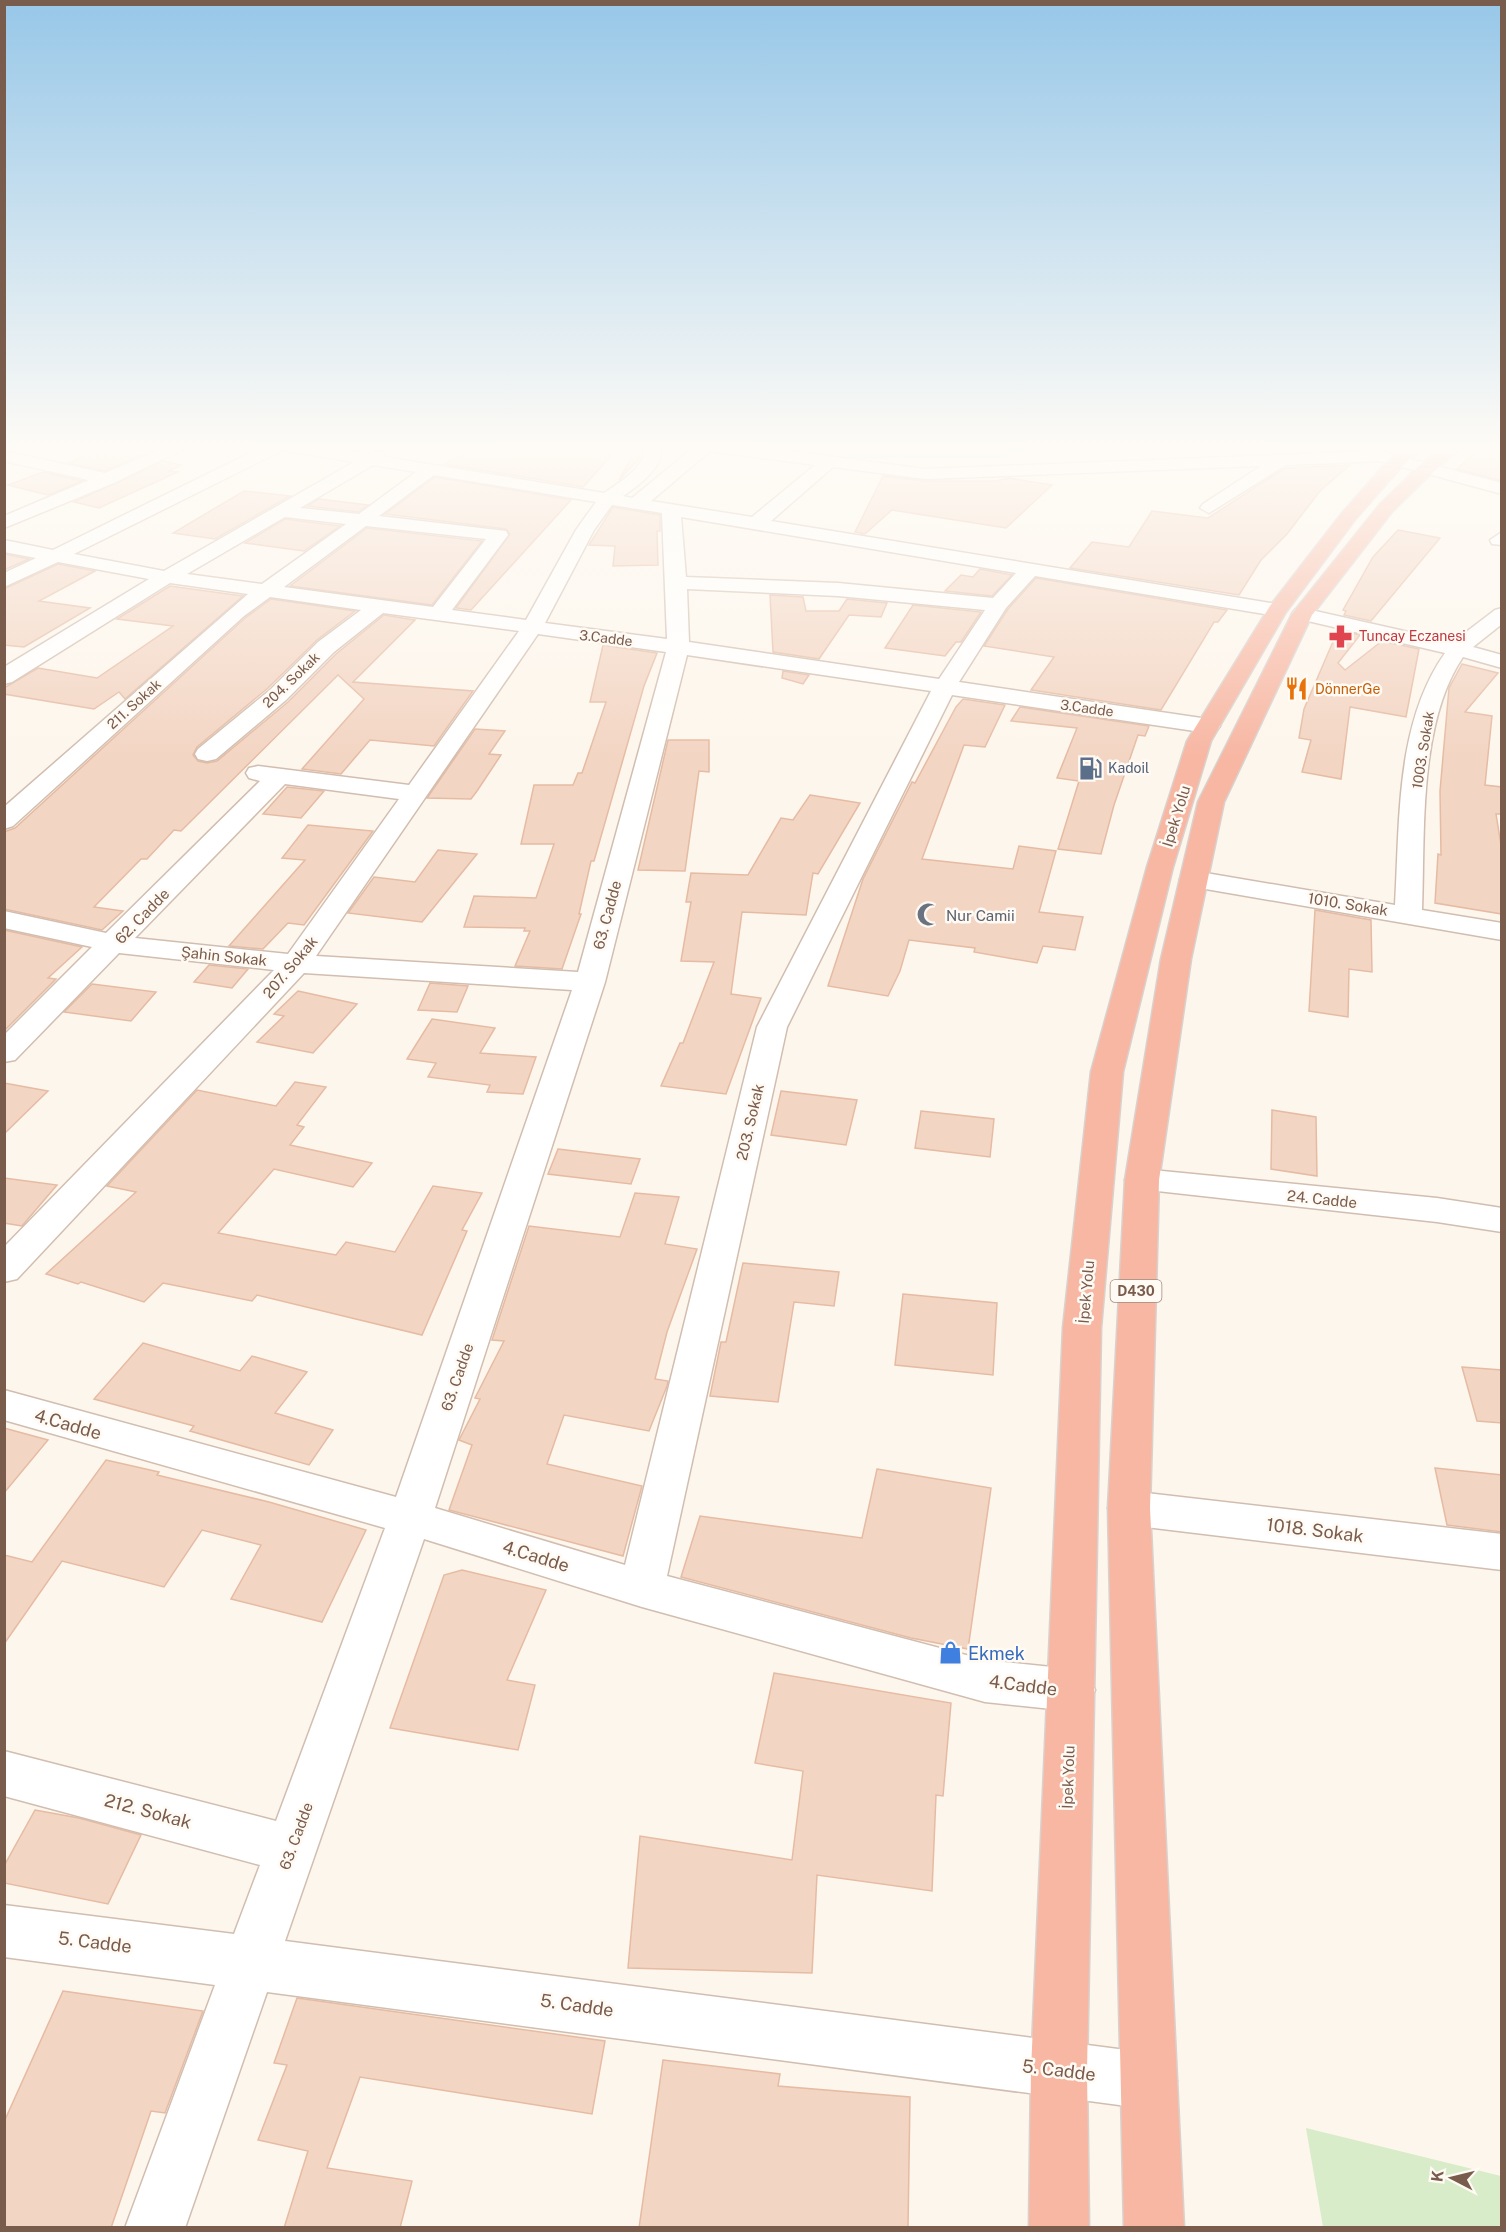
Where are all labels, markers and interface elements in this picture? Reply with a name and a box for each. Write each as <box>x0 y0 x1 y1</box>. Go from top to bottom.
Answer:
pharmacy icon: Tuncay Eczanesi <box>1328 623 1354 649</box>
street label: 3.Cadde <box>579 627 634 649</box>
place label: Tuncay Eczanesi <box>1359 628 1466 644</box>
street label: 204. Sokak <box>259 649 323 711</box>
street label: 211. Sokak <box>104 676 164 732</box>
restaurant icon: DönnerGe <box>1284 676 1310 702</box>
place label: DönnerGe <box>1315 681 1380 697</box>
street label: 3.Cadde <box>1059 696 1115 720</box>
street label: 1003. Sokak <box>1409 710 1437 790</box>
fuel station icon: Kadoil <box>1077 755 1103 781</box>
place label: Kadoil <box>1108 760 1149 776</box>
street label: İpek Yolu <box>1158 783 1193 849</box>
street label: 63. Cadde <box>590 879 624 951</box>
street label: 62. Cadde <box>112 885 172 947</box>
street label: 1010. Sokak <box>1307 889 1389 919</box>
mosque icon: Nur Camii <box>915 902 941 928</box>
place label: Nur Camii <box>946 907 1015 924</box>
street label: 207. Sokak <box>259 933 321 1001</box>
street label: Şahin Sokak <box>180 943 268 969</box>
street label: 203. Sokak <box>733 1082 767 1162</box>
street label: 24. Cadde <box>1286 1187 1358 1211</box>
street label: İpek Yolu <box>1074 1260 1097 1324</box>
road number: D430 <box>1110 1280 1162 1302</box>
street label: 63. Cadde <box>437 1341 477 1413</box>
street label: 4.Cadde <box>32 1404 104 1444</box>
street label: 1018. Sokak <box>1265 1514 1365 1546</box>
street label: 4.Cadde <box>500 1536 572 1576</box>
shop icon: Ekmek <box>937 1640 963 1666</box>
place label: Ekmek <box>968 1643 1025 1664</box>
street label: 4.Cadde <box>988 1670 1058 1700</box>
street label: İpek Yolu <box>1057 1745 1078 1809</box>
street label: 212. Sokak <box>102 1789 194 1833</box>
street label: 63. Cadde <box>276 1800 316 1872</box>
street label: 5. Cadde <box>57 1927 133 1957</box>
street label: 5. Cadde <box>539 1989 615 2021</box>
street label: 5. Cadde <box>1021 2055 1097 2085</box>
north arrow <box>1422 2148 1482 2208</box>
text: K <box>1427 2169 1448 2183</box>

